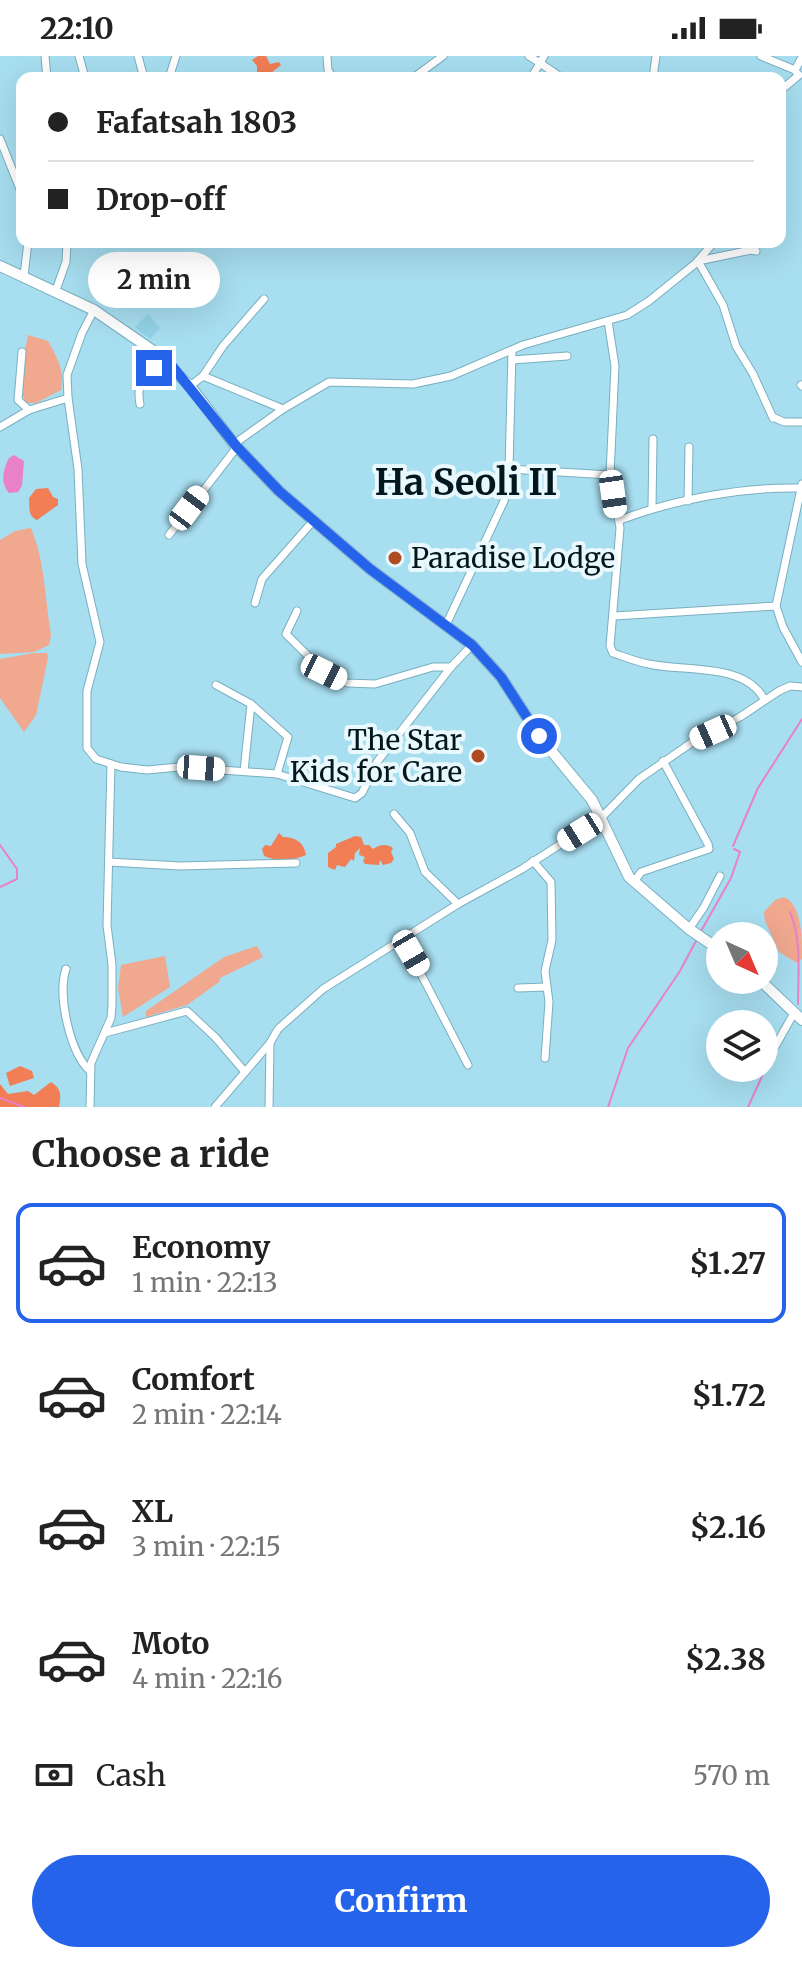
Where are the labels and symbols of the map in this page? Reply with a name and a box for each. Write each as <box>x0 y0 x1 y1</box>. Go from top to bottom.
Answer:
callout: 2 min <box>88 252 220 308</box>
route end <box>136 350 172 386</box>
district label: Ha Seoli II <box>375 460 557 505</box>
car <box>598 469 628 519</box>
car <box>165 482 213 534</box>
place label: Paradise Lodge <box>411 540 615 576</box>
marker: Paradise Lodge <box>386 549 404 567</box>
car <box>297 651 351 693</box>
car <box>686 711 740 753</box>
route start <box>521 718 557 754</box>
place label: The Star Kids for Care <box>290 722 462 790</box>
marker: The Star Kids for Care <box>469 747 487 765</box>
car <box>176 754 226 782</box>
car <box>553 809 607 855</box>
north arrow <box>706 922 778 994</box>
car <box>389 926 433 980</box>

